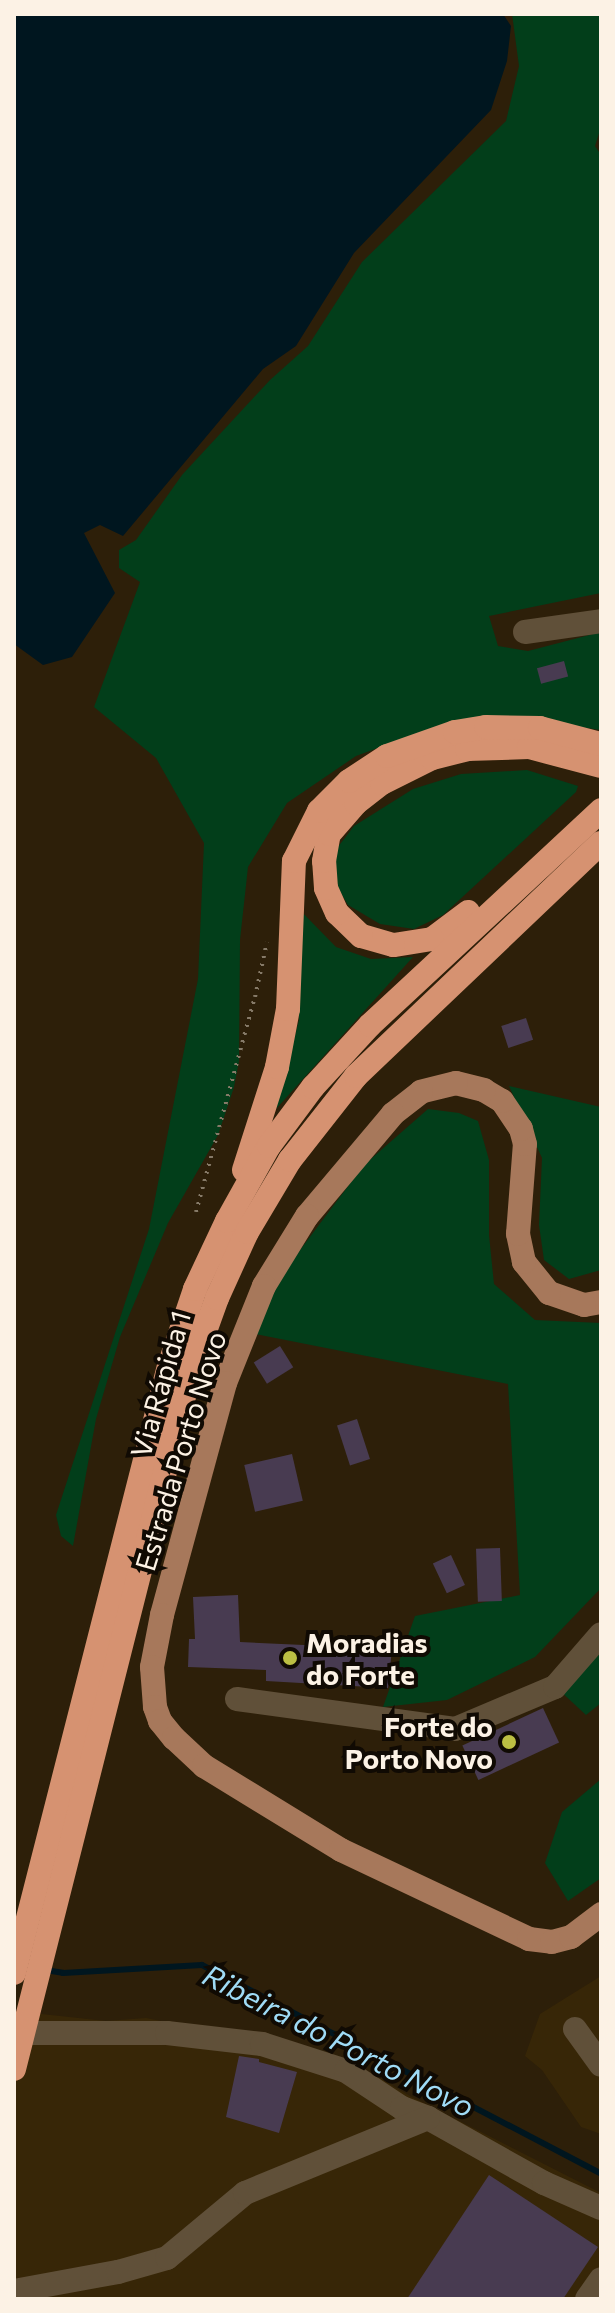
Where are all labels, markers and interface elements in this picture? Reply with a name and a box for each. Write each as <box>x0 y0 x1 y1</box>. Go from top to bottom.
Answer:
street label: Via Rápida 1 <box>123 1307 197 1461</box>
street label: Estrada Porto Novo <box>128 1327 232 1575</box>
place label: Moradias do Forte <box>306 1625 428 1691</box>
marker: Moradias do Forte <box>281 1649 299 1667</box>
place label: Forte do Porto Novo <box>345 1709 493 1775</box>
marker: Forte do Porto Novo <box>500 1733 518 1751</box>
water label: Ribeira do Porto Novo <box>197 1956 481 2124</box>

